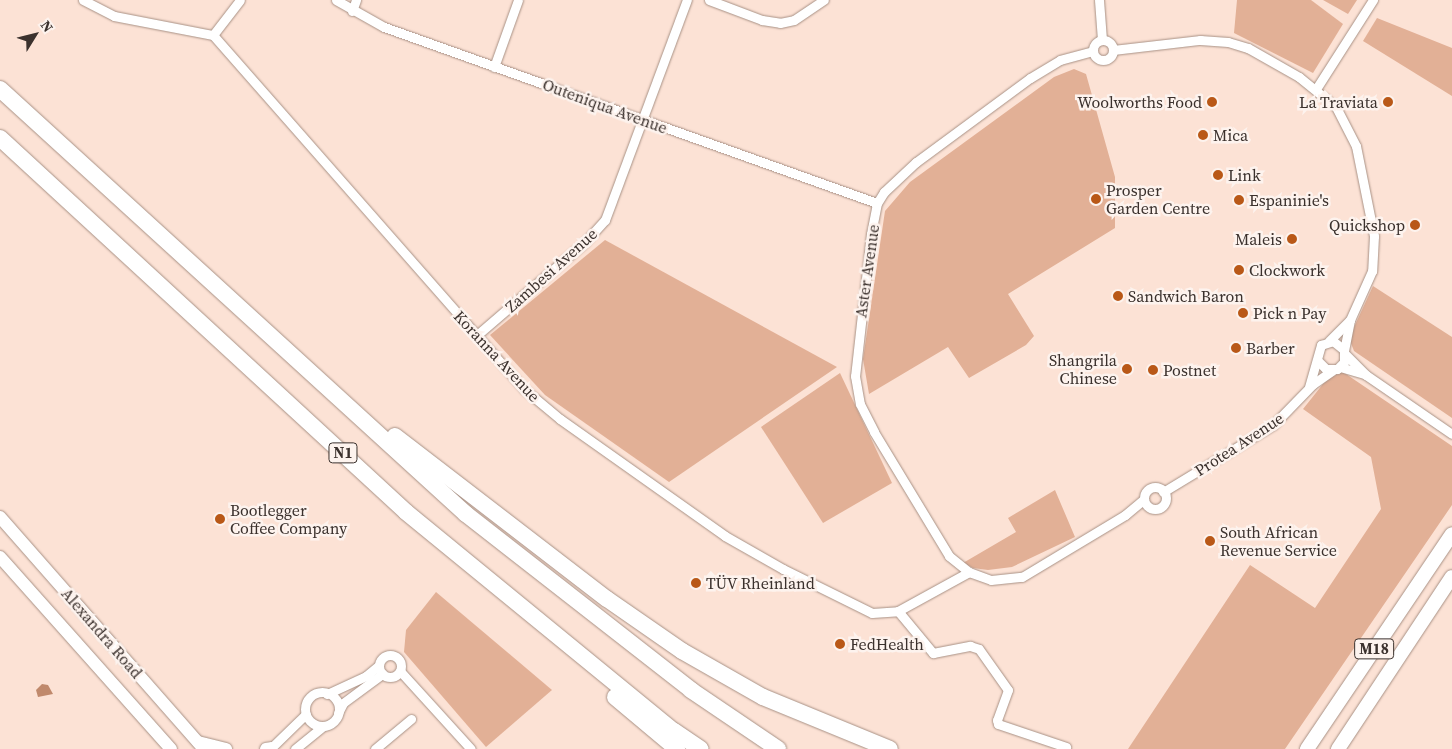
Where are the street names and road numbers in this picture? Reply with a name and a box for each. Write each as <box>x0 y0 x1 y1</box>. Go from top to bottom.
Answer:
street label: Outeniqua Avenue <box>540 75 670 137</box>
street label: Aster Avenue <box>851 223 883 319</box>
street label: Zambesi Avenue <box>501 224 601 316</box>
street label: Koranna Avenue <box>450 306 544 406</box>
street label: Protea Avenue <box>1191 408 1287 480</box>
road number: N1 <box>328 440 358 466</box>
street label: Alexandra Road <box>58 584 146 682</box>
road number: M18 <box>1354 636 1394 662</box>

